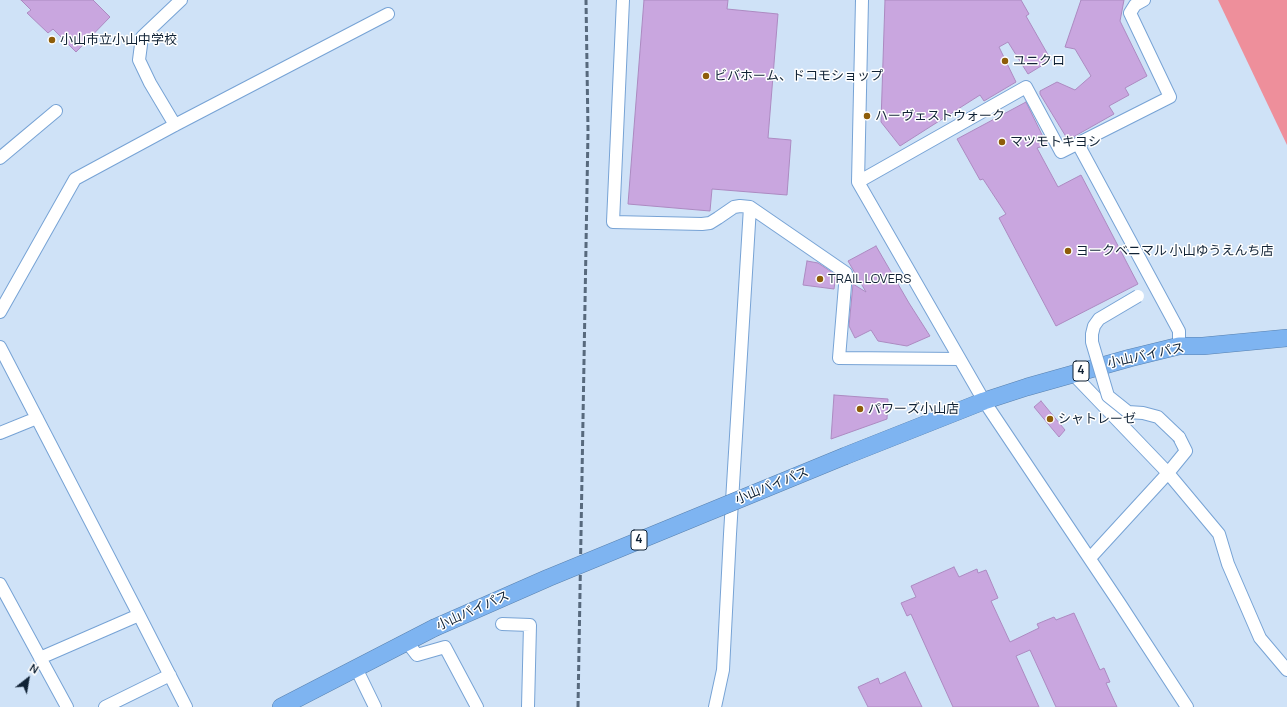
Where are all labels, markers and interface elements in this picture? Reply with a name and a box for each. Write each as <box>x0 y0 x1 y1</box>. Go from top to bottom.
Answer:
place label: 小山市立小山中学校 <box>60 32 177 48</box>
marker: 小山市立小山中学校 <box>47 35 57 45</box>
place label: ユニクロ <box>1013 53 1065 69</box>
marker: ユニクロ <box>1000 56 1010 66</box>
place label: ビバホーム、ドコモショップ <box>714 68 883 84</box>
marker: ビバホーム、ドコモショップ <box>701 71 711 81</box>
place label: ハーヴェストウォーク <box>875 108 1005 124</box>
marker: ハーヴェストウォーク <box>862 111 872 121</box>
place label: マツモトキヨシ <box>1010 134 1101 150</box>
marker: マツモトキヨシ <box>997 137 1007 147</box>
place label: ヨークベニマル 小山ゆうえんち店 <box>1076 243 1274 259</box>
marker: ヨークベニマル 小山ゆうえんち店 <box>1063 246 1073 256</box>
place label: TRAIL LOVERS <box>828 271 911 287</box>
marker: TRAIL LOVERS <box>815 274 825 284</box>
street label: 小山バイパス <box>1106 340 1186 372</box>
road number: 4 <box>1073 361 1089 381</box>
place label: パワーズ小山店 <box>868 401 959 417</box>
marker: パワーズ小山店 <box>855 404 865 414</box>
place label: シャトレーゼ <box>1058 411 1136 427</box>
marker: シャトレーゼ <box>1045 414 1055 424</box>
street label: 小山バイパス <box>733 464 811 508</box>
road number: 4 <box>631 530 647 550</box>
street label: 小山バイパス <box>434 588 512 634</box>
north arrow <box>8 659 48 699</box>
text: N <box>27 660 42 677</box>

